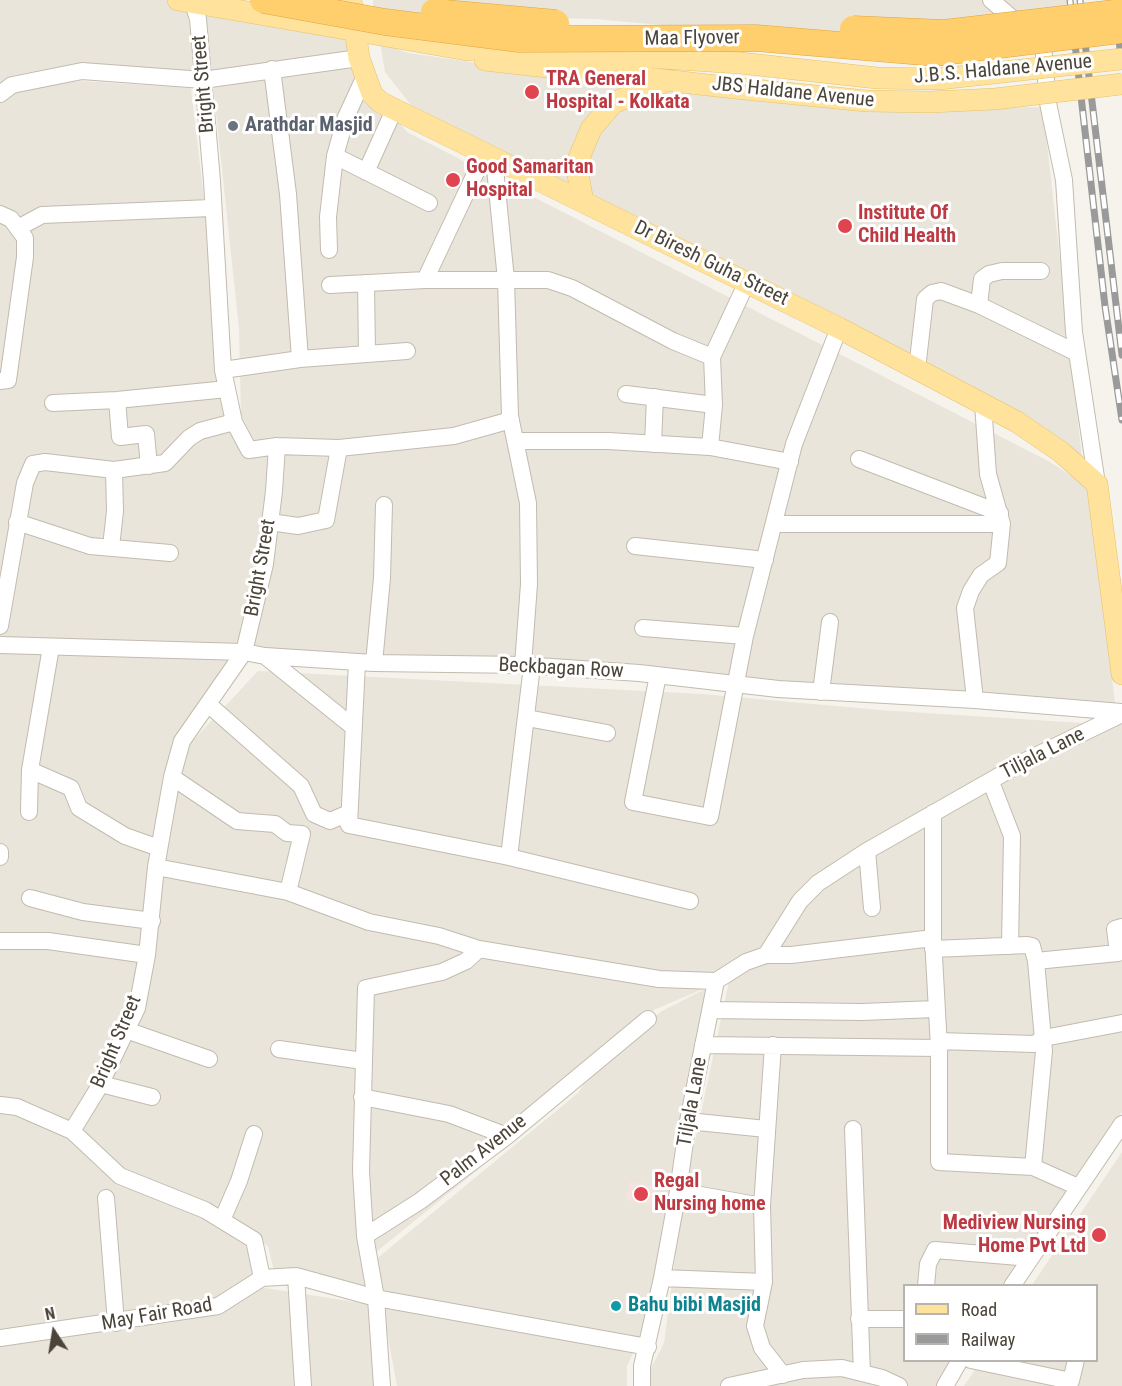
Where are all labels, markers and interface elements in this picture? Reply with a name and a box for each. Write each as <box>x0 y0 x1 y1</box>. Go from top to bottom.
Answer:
street label: Maa Flyover <box>644 26 740 52</box>
street label: Bright Street <box>188 34 220 134</box>
street label: J.B.S. Haldane Avenue <box>913 50 1093 90</box>
place label: TRA General Hospital - Kolkata <box>546 68 690 115</box>
street label: JBS Haldane Avenue <box>711 73 875 113</box>
marker: TRA General Hospital - Kolkata <box>523 83 541 101</box>
place label: Arathdar Masjid <box>245 114 373 138</box>
marker: Arathdar Masjid <box>226 119 240 133</box>
place label: Good Samaritan Hospital <box>466 156 594 203</box>
marker: Good Samaritan Hospital <box>444 171 462 189</box>
place label: Institute Of Child Health <box>858 202 956 249</box>
street label: Dr Biresh Guha Street <box>630 216 792 312</box>
marker: Institute Of Child Health <box>836 217 854 235</box>
street label: Bright Street <box>241 517 281 619</box>
street label: Beckbagan Row <box>498 654 624 684</box>
street label: Tiljala Lane <box>997 723 1089 785</box>
street label: Bright Street <box>87 992 147 1092</box>
street label: Tiljala Lane <box>673 1055 713 1149</box>
street label: Palm Avenue <box>436 1110 532 1192</box>
place label: Regal Nursing home <box>654 1170 766 1217</box>
marker: Regal Nursing home <box>632 1185 650 1203</box>
place label: Mediview Nursing Home Pvt Ltd <box>943 1212 1086 1259</box>
marker: Mediview Nursing Home Pvt Ltd <box>1090 1226 1108 1244</box>
legend <box>903 1284 1098 1362</box>
street label: May Fair Road <box>100 1293 214 1337</box>
place label: Bahu bibi Masjid <box>628 1294 761 1318</box>
marker: Bahu bibi Masjid <box>609 1299 623 1313</box>
text: Road <box>961 1299 997 1320</box>
north arrow <box>24 1302 84 1362</box>
text: N <box>43 1304 57 1324</box>
text: Railway <box>961 1329 1015 1350</box>

